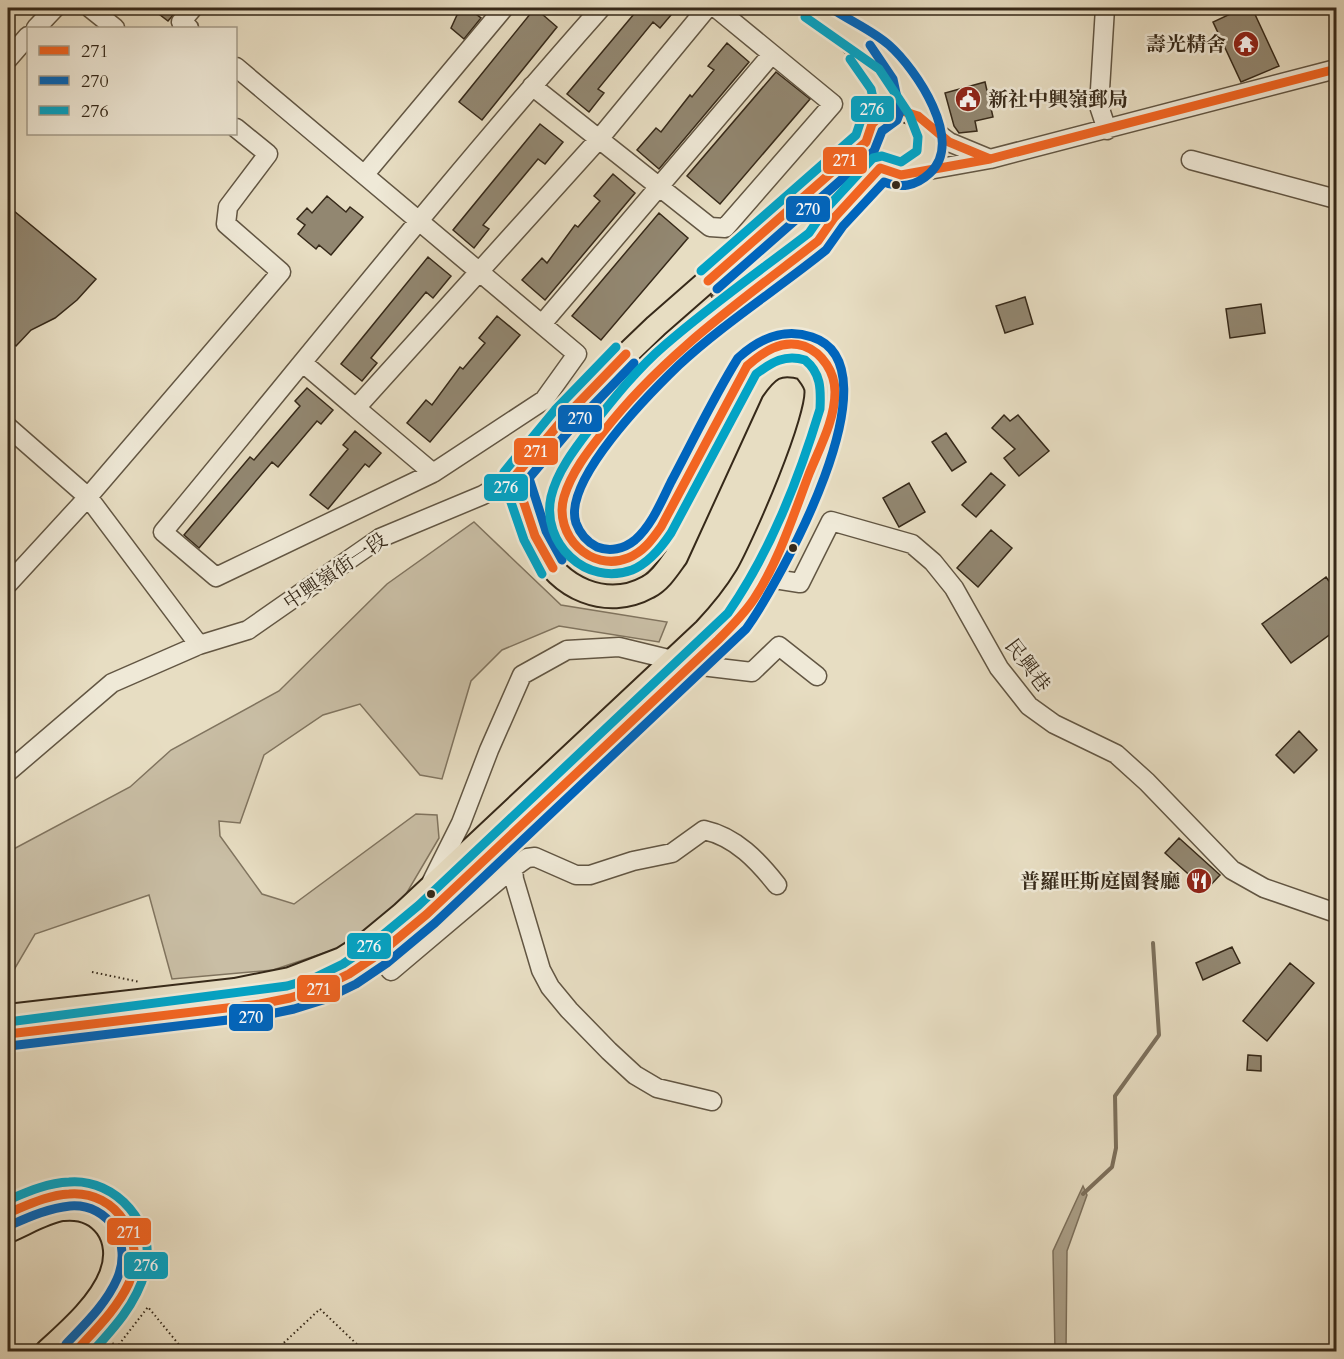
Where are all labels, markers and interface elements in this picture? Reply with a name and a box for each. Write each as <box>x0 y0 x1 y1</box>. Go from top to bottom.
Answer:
legend <box>27 27 237 135</box>
temple icon: 壽光精舍 <box>1231 29 1261 59</box>
place label: 壽光精舍 <box>1146 31 1226 58</box>
text: 271 <box>81 39 109 64</box>
text: 270 <box>81 69 109 94</box>
public building icon: 新社中興嶺郵局 <box>953 84 983 114</box>
place label: 新社中興嶺郵局 <box>988 86 1128 113</box>
line badge: 276 <box>850 95 895 123</box>
text: 276 <box>81 99 109 124</box>
text: 276 <box>860 99 884 121</box>
line badge: 271 <box>822 146 868 175</box>
text: 271 <box>833 150 857 172</box>
unlabelled marker <box>890 179 902 191</box>
line badge: 270 <box>785 195 831 223</box>
text: 270 <box>796 199 820 221</box>
line badge: 270 <box>557 404 603 433</box>
text: 270 <box>568 408 592 430</box>
line badge: 271 <box>513 437 559 466</box>
text: 271 <box>524 441 548 463</box>
line badge: 276 <box>483 473 529 502</box>
text: 276 <box>494 477 518 499</box>
street label: 中興嶺街一段 <box>278 527 393 616</box>
unlabelled marker <box>787 542 799 554</box>
street label: 民興巷 <box>999 633 1056 697</box>
restaurant icon: 普羅旺斯庭園餐廳 <box>1184 866 1214 896</box>
place label: 普羅旺斯庭園餐廳 <box>1020 868 1180 895</box>
unlabelled marker <box>425 888 437 900</box>
line badge: 276 <box>346 932 392 960</box>
text: 276 <box>357 936 381 958</box>
line badge: 271 <box>296 974 341 1003</box>
text: 271 <box>307 979 331 1001</box>
line badge: 270 <box>228 1003 274 1032</box>
text: 270 <box>239 1007 263 1029</box>
line badge: 271 <box>106 1217 152 1246</box>
text: 271 <box>117 1222 141 1244</box>
line badge: 276 <box>123 1251 169 1280</box>
text: 276 <box>134 1255 158 1277</box>

